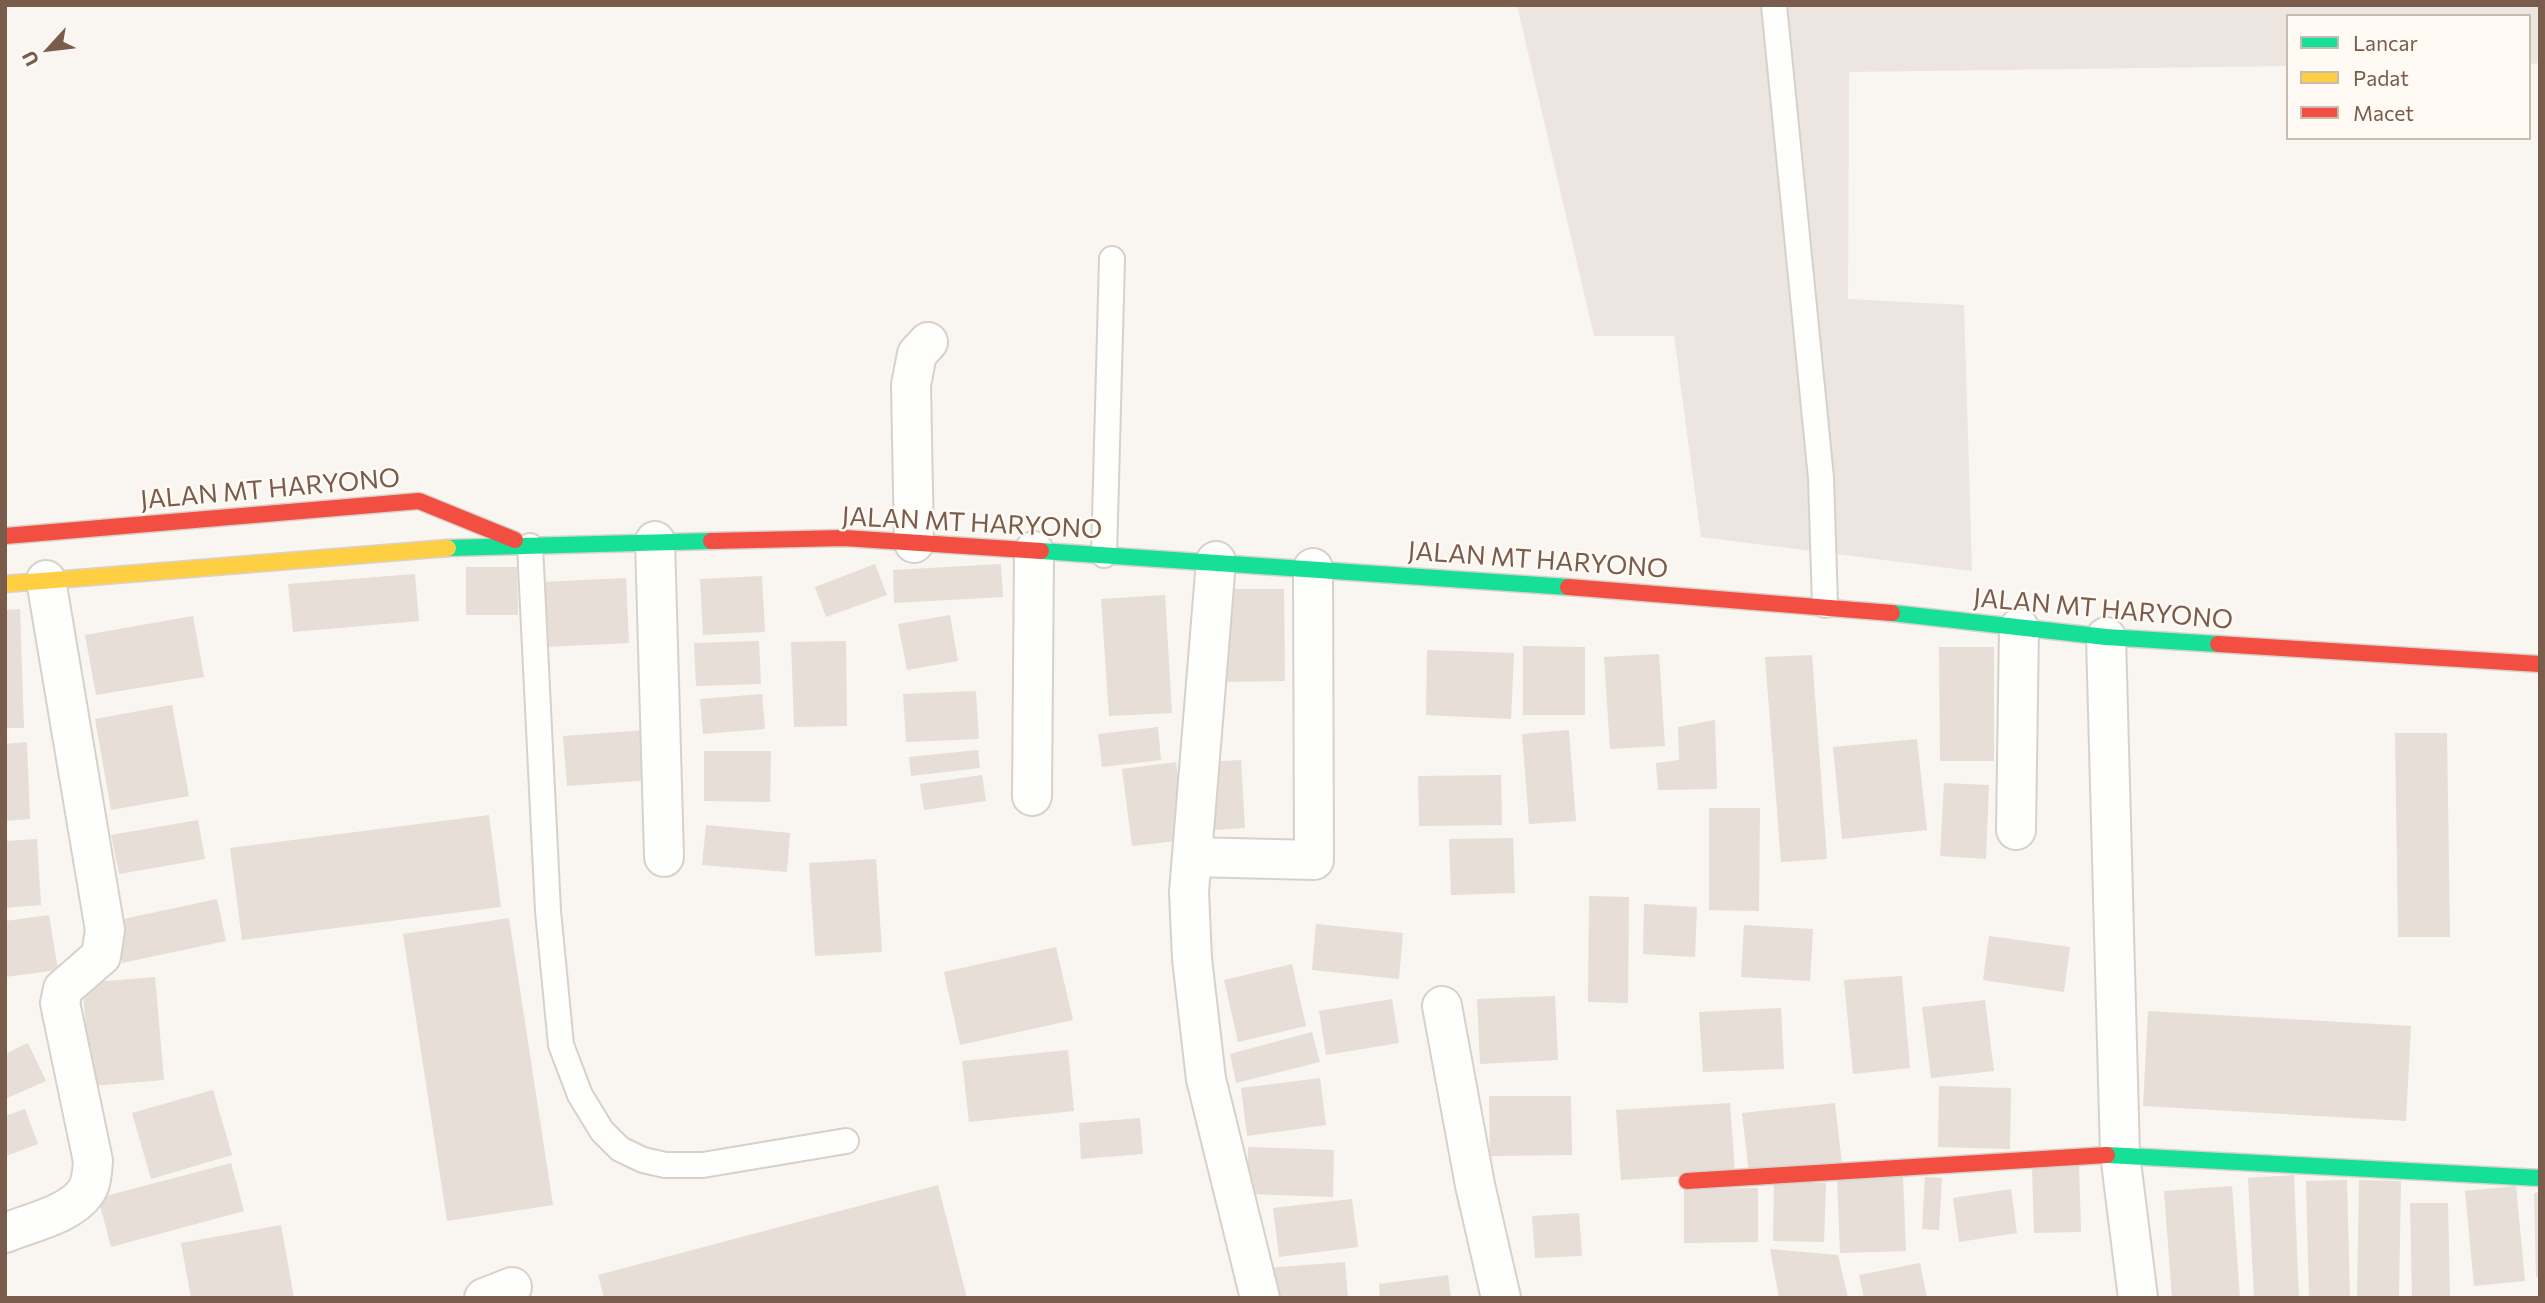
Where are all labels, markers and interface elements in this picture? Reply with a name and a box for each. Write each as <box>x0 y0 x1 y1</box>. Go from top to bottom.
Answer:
north arrow <box>14 14 84 84</box>
legend <box>2286 14 2531 140</box>
text: Lancar <box>2353 30 2418 55</box>
text: U <box>16 47 43 70</box>
text: Padat <box>2353 65 2409 90</box>
text: Macet <box>2353 100 2414 125</box>
street label: JALAN MT HARYONO <box>139 462 401 516</box>
street label: JALAN MT HARYONO <box>841 501 1103 545</box>
street label: JALAN MT HARYONO <box>1407 535 1669 585</box>
street label: JALAN MT HARYONO <box>1972 582 2234 636</box>

